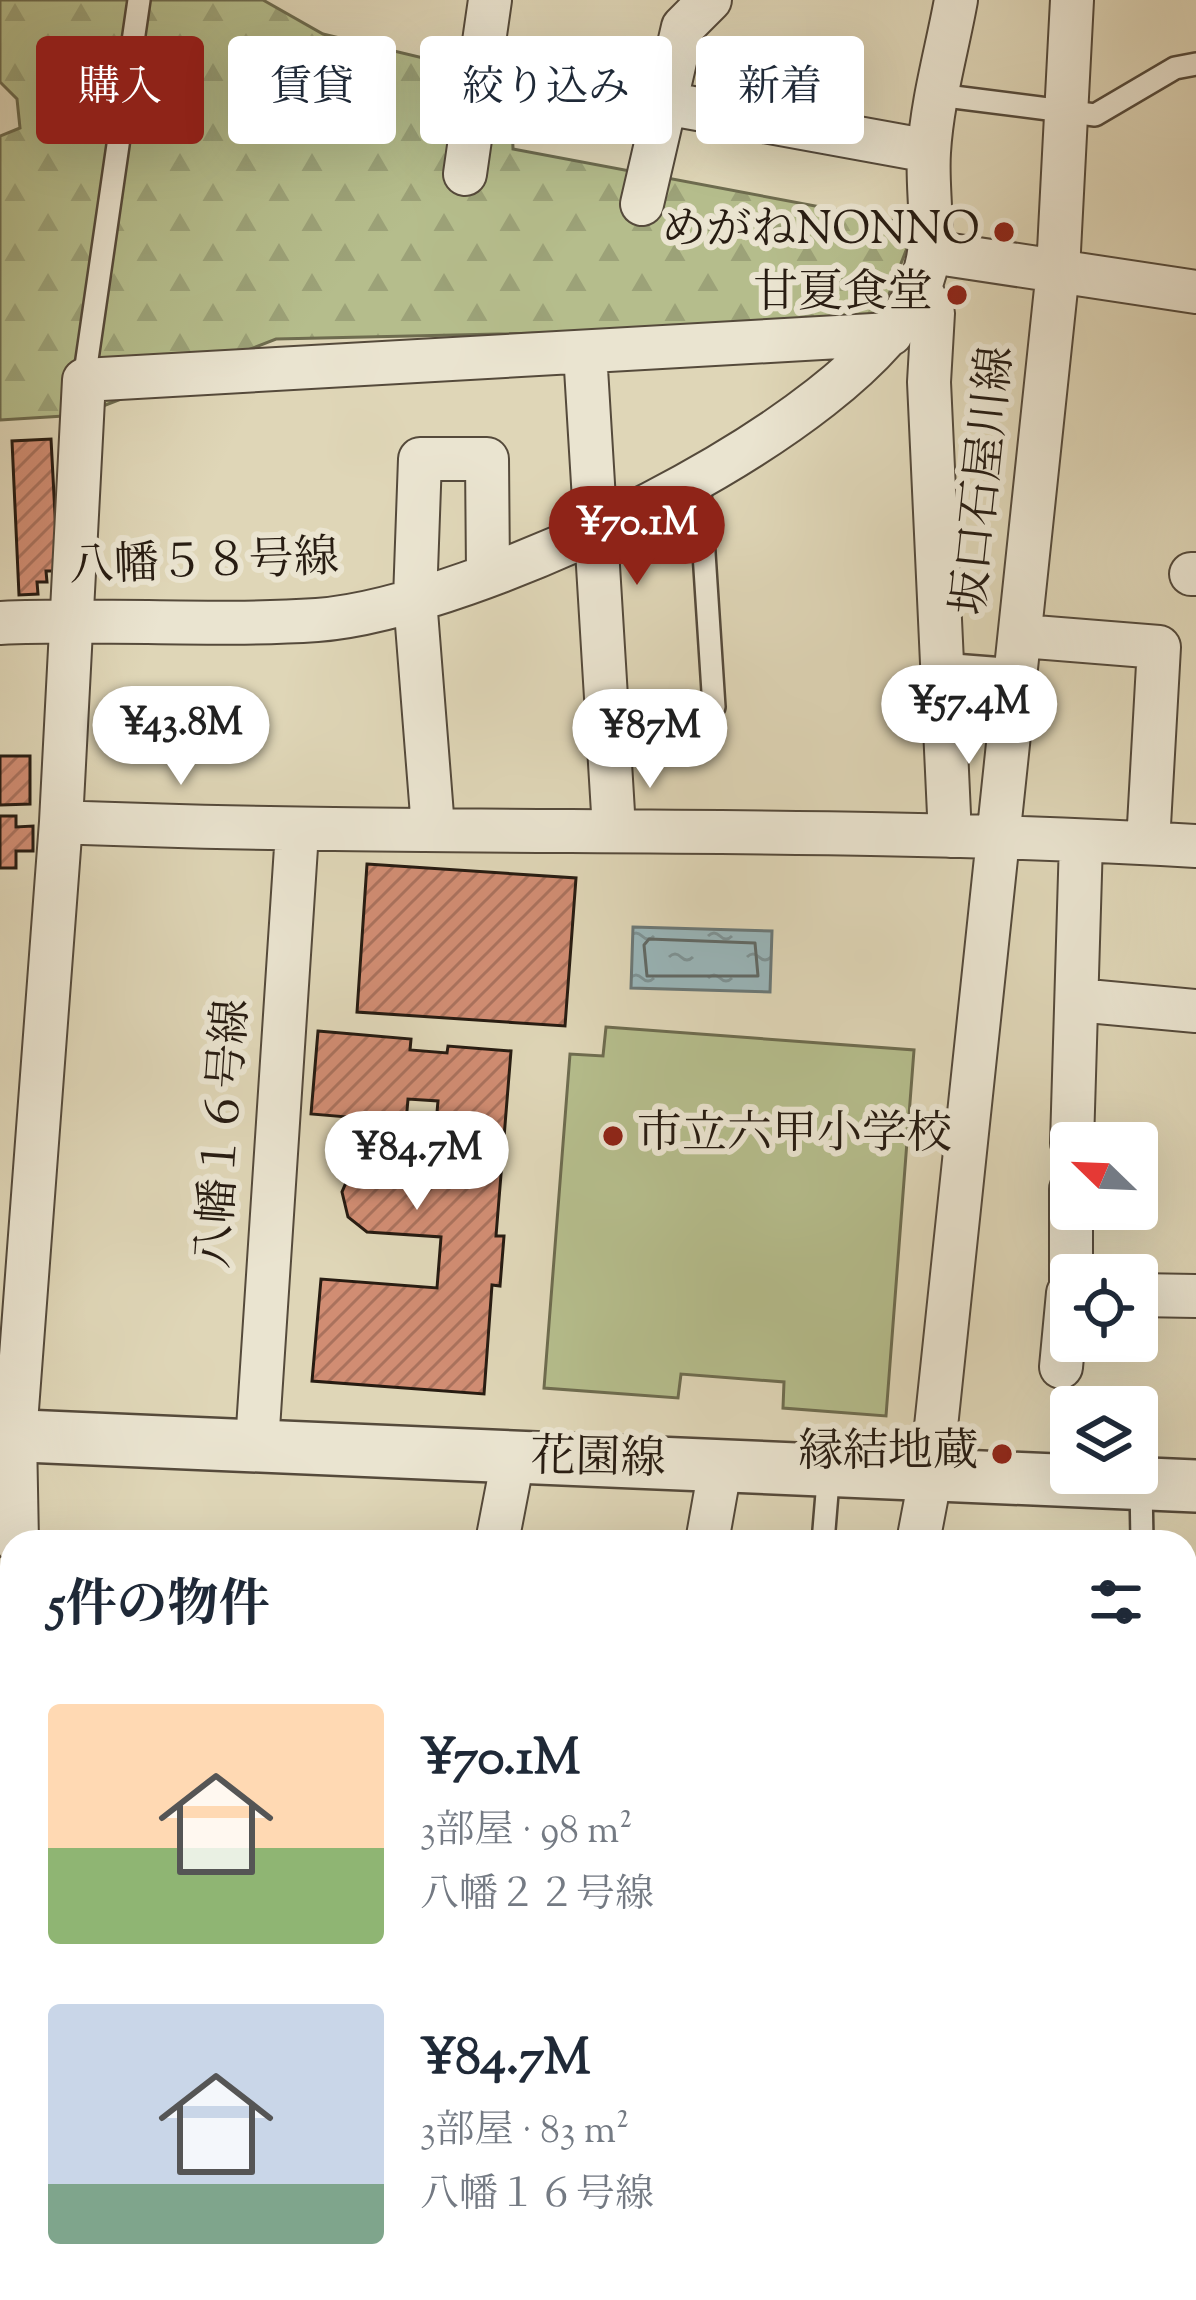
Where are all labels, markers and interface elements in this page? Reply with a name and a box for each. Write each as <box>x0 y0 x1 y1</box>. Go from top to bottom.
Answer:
chip: 購入 <box>36 36 204 144</box>
chip: 賃貸 <box>228 36 396 144</box>
chip: 絞り込み <box>420 36 672 144</box>
chip: 新着 <box>696 36 864 144</box>
place label: めがねNONNO <box>661 200 980 265</box>
marker: めがねNONNO <box>991 219 1017 245</box>
place label: 甘夏食堂 <box>753 263 933 328</box>
marker: 甘夏食堂 <box>944 282 970 308</box>
street label: 坂口石屋川線 <box>940 343 1032 619</box>
pin: ¥70.1M <box>539 486 735 588</box>
text: ¥70.1M <box>576 497 698 553</box>
street label: 八幡５８号線 <box>68 528 340 602</box>
pin: ¥57.4M <box>871 665 1067 767</box>
text: ¥57.4M <box>908 676 1030 732</box>
pin: ¥43.8M <box>83 686 279 788</box>
pin: ¥87M <box>579 689 721 791</box>
text: ¥43.8M <box>119 697 243 753</box>
text: ¥87M <box>599 700 701 756</box>
street label: 八幡１６号線 <box>184 997 268 1271</box>
place label: 市立六甲小学校 <box>637 1104 952 1169</box>
pin: ¥84.7M <box>319 1111 515 1213</box>
text: ¥84.7M <box>352 1122 482 1178</box>
north arrow <box>1050 1122 1158 1230</box>
map controls <box>1050 1122 1158 1494</box>
marker: 市立六甲小学校 <box>600 1123 626 1149</box>
button: locate <box>1050 1254 1158 1362</box>
button: layers <box>1050 1386 1158 1494</box>
place label: 縁結地蔵 <box>798 1422 978 1487</box>
street label: 花園線 <box>530 1427 666 1495</box>
marker: 縁結地蔵 <box>989 1441 1015 1467</box>
icon: filters <box>1083 1569 1149 1635</box>
text: 5件の物件 <box>48 1571 269 1644</box>
text: ¥70.1M <box>420 1724 580 1797</box>
icon: home <box>144 1752 288 1896</box>
text: 3部屋 · 98 m² <box>420 1805 632 1861</box>
text: 八幡２２号線 <box>420 1869 654 1925</box>
text: ¥84.7M <box>420 2024 591 2097</box>
icon: home <box>144 2052 288 2196</box>
text: 3部屋 · 83 m² <box>420 2105 629 2161</box>
text: 八幡１６号線 <box>420 2169 654 2225</box>

